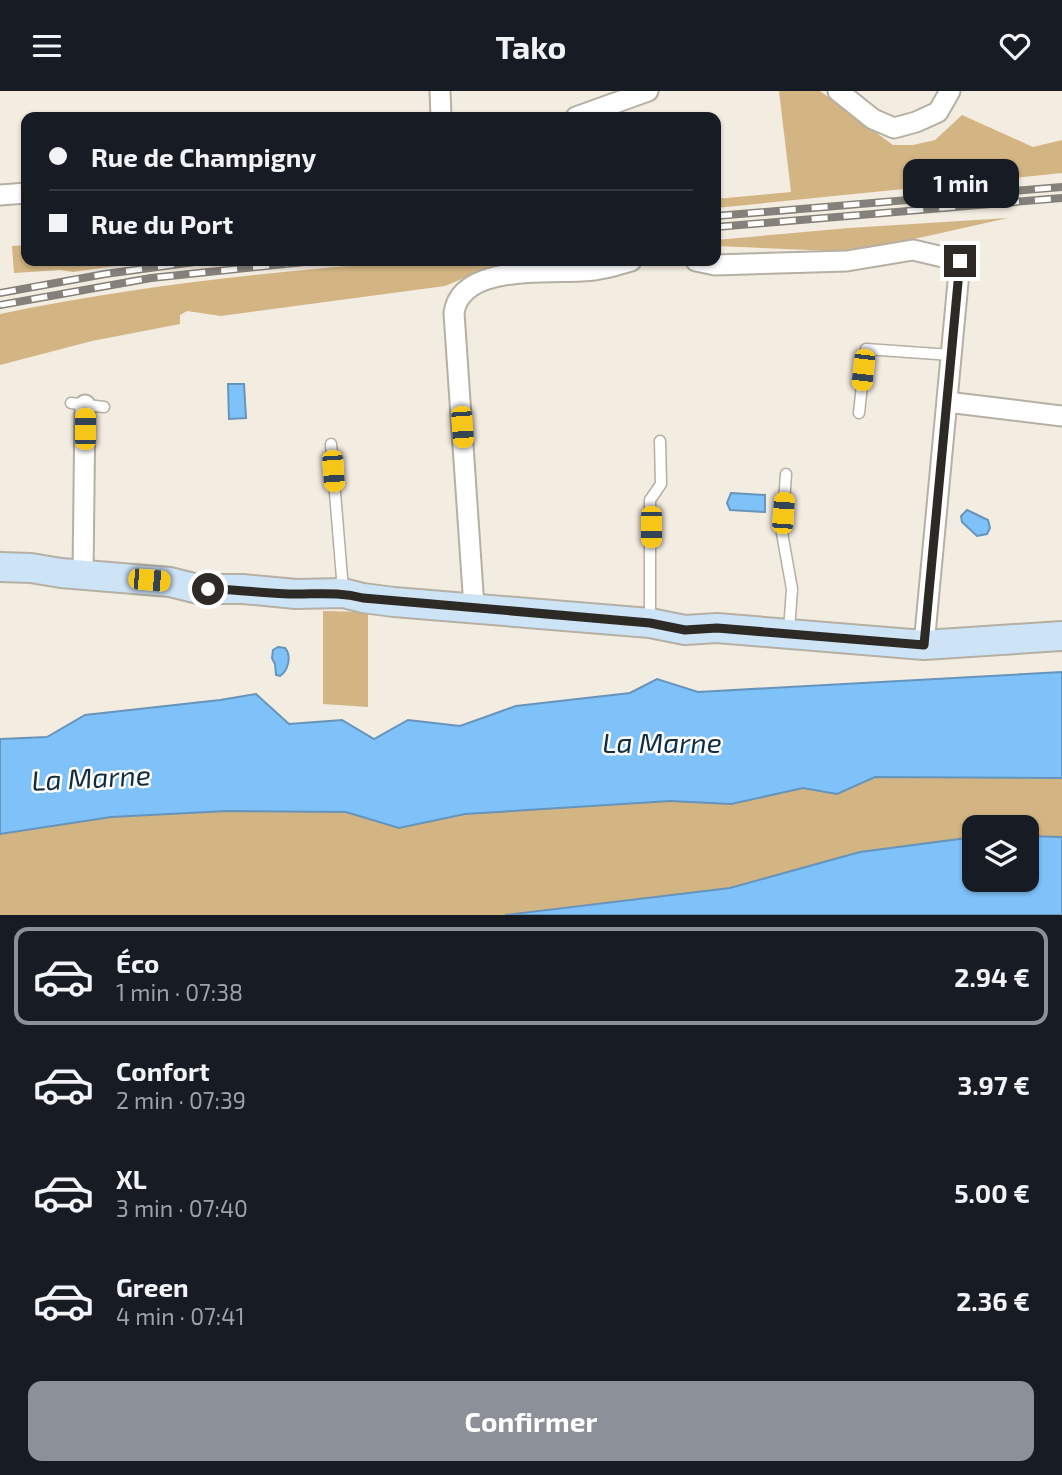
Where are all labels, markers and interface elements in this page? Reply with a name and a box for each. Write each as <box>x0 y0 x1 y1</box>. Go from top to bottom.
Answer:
icon: menu <box>28 27 66 65</box>
text: Tako <box>496 27 566 65</box>
icon: heart <box>996 27 1034 65</box>
text: Rue de Champigny <box>91 141 316 172</box>
callout: 1 min <box>902 159 1018 209</box>
text: 1 min <box>933 169 989 197</box>
text: Rue du Port <box>91 208 233 239</box>
route end <box>944 245 976 277</box>
car <box>851 348 876 392</box>
car <box>451 405 474 449</box>
car <box>75 408 96 450</box>
car <box>322 449 345 493</box>
car <box>772 491 795 535</box>
car <box>641 506 662 548</box>
car <box>128 568 171 592</box>
route start <box>192 573 224 605</box>
water label: La Marne <box>602 725 722 759</box>
water label: La Marne <box>30 757 151 797</box>
map controls <box>962 815 1039 892</box>
button: layers <box>962 815 1039 892</box>
icon: car <box>32 945 95 1008</box>
text: Éco <box>116 947 159 978</box>
text: 2.94 € <box>954 961 1030 992</box>
text: 1 min · 07:38 <box>116 978 243 1006</box>
icon: car <box>32 1053 95 1116</box>
text: Confort <box>116 1055 210 1086</box>
text: 3.97 € <box>958 1069 1030 1100</box>
text: 2 min · 07:39 <box>116 1086 246 1114</box>
icon: car <box>32 1161 95 1224</box>
text: XL <box>116 1163 147 1194</box>
text: 5.00 € <box>954 1177 1030 1208</box>
text: 3 min · 07:40 <box>116 1194 248 1222</box>
icon: car <box>32 1269 95 1332</box>
text: Green <box>116 1271 189 1302</box>
text: 2.36 € <box>956 1285 1030 1316</box>
text: 4 min · 07:41 <box>116 1302 245 1330</box>
button: Confirmer <box>28 1381 1034 1461</box>

